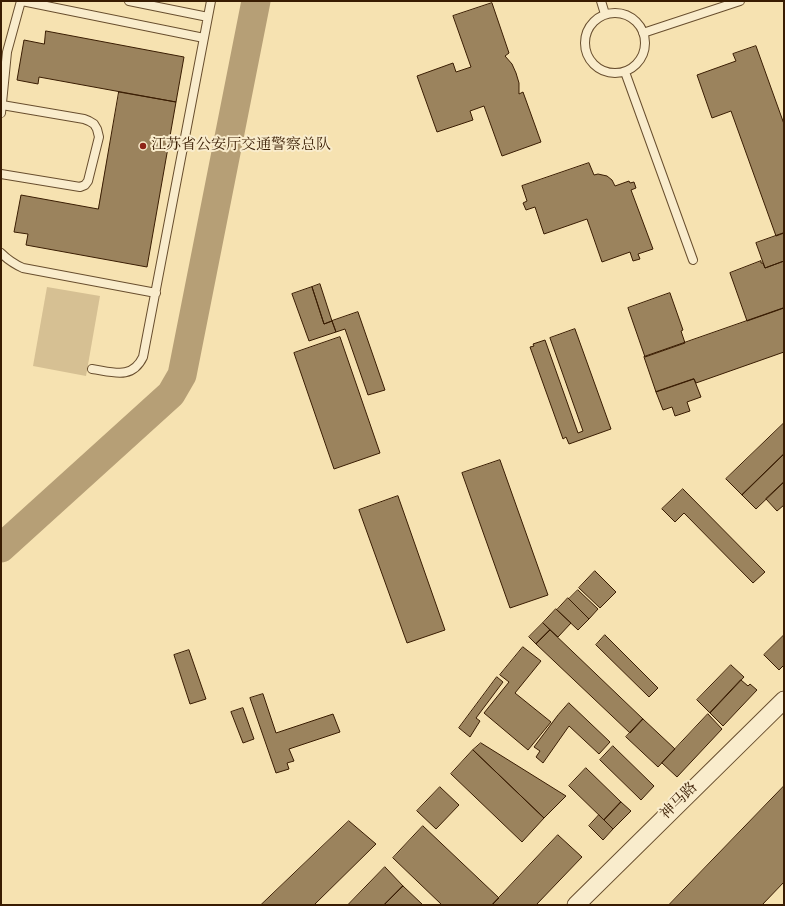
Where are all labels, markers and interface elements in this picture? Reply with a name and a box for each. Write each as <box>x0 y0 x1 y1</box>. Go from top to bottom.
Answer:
place label: 江苏省公安厅交通警察总队 <box>151 137 331 155</box>
marker: 江苏省公安厅交通警察总队 <box>138 141 148 151</box>
street label: 神马路 <box>658 780 702 824</box>

